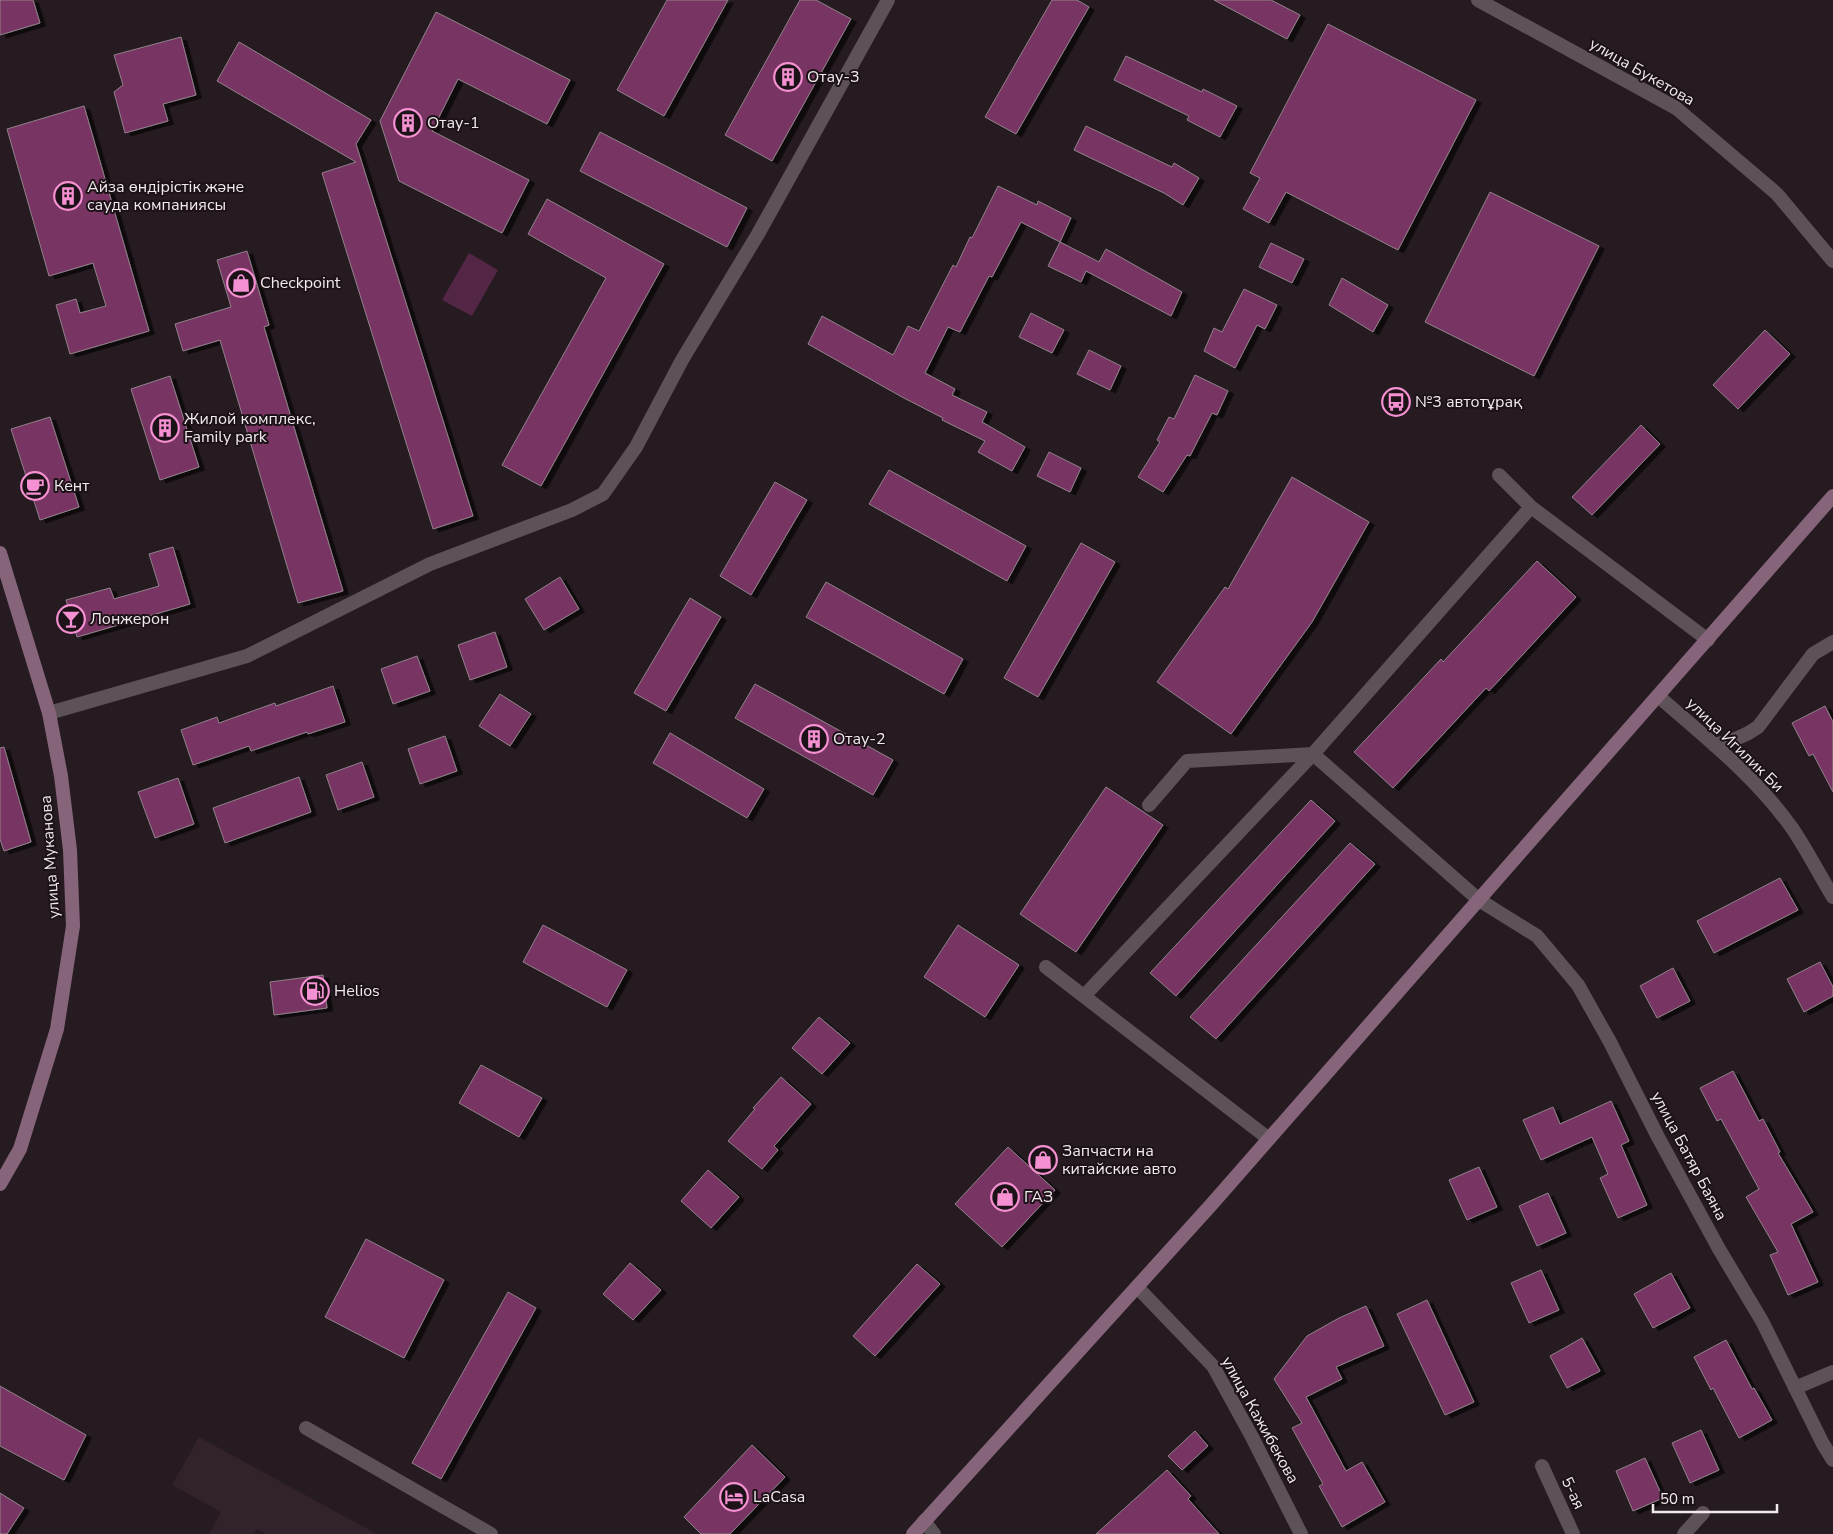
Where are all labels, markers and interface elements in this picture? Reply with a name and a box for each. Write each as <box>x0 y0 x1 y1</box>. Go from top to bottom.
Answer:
street label: улица Букетова <box>1585 33 1699 111</box>
building icon: Отау-3 <box>773 62 803 92</box>
place label: Отау-3 <box>807 66 860 88</box>
building icon: Отау-1 <box>393 108 423 138</box>
place label: Отау-1 <box>427 112 480 134</box>
place label: Айза өндірістік және сауда компаниясы <box>87 176 244 216</box>
building icon: Айза өндірістік және сауда компаниясы <box>53 181 83 211</box>
shop icon: Checkpoint <box>226 268 256 298</box>
place label: Checkpoint <box>260 272 341 294</box>
bus stop icon: №3 автотұрақ <box>1381 387 1411 417</box>
place label: №3 автотұрақ <box>1415 391 1522 413</box>
place label: Жилой комплекс, Family park <box>184 408 316 448</box>
building icon: Жилой комплекс, Family park <box>150 413 180 443</box>
cafe icon: Кент <box>20 471 50 501</box>
place label: Кент <box>54 475 90 497</box>
bar icon: Лонжерон <box>56 604 86 634</box>
place label: Лонжерон <box>90 608 169 630</box>
street label: улица Игилик Би <box>1681 693 1789 797</box>
building icon: Отау-2 <box>799 724 829 754</box>
place label: Отау-2 <box>833 728 886 750</box>
street label: улица Муканова <box>35 795 65 919</box>
fuel station icon: Helios <box>300 976 330 1006</box>
place label: Helios <box>334 980 380 1002</box>
street label: улица Батяр Баяна <box>1646 1088 1732 1224</box>
place label: Запчасти на китайские авто <box>1062 1140 1177 1180</box>
shop icon: Запчасти на китайские авто <box>1028 1145 1058 1175</box>
shop icon: ГАЗ <box>990 1182 1020 1212</box>
place label: ГАЗ <box>1024 1186 1053 1208</box>
street label: улица Кажибекова <box>1216 1353 1304 1487</box>
street label: 5-ая <box>1556 1473 1590 1513</box>
hotel icon: LaCasa <box>719 1482 749 1512</box>
scale bar <box>1653 1482 1777 1514</box>
place label: LaCasa <box>753 1486 805 1508</box>
text: 50 m <box>1660 1489 1695 1509</box>

